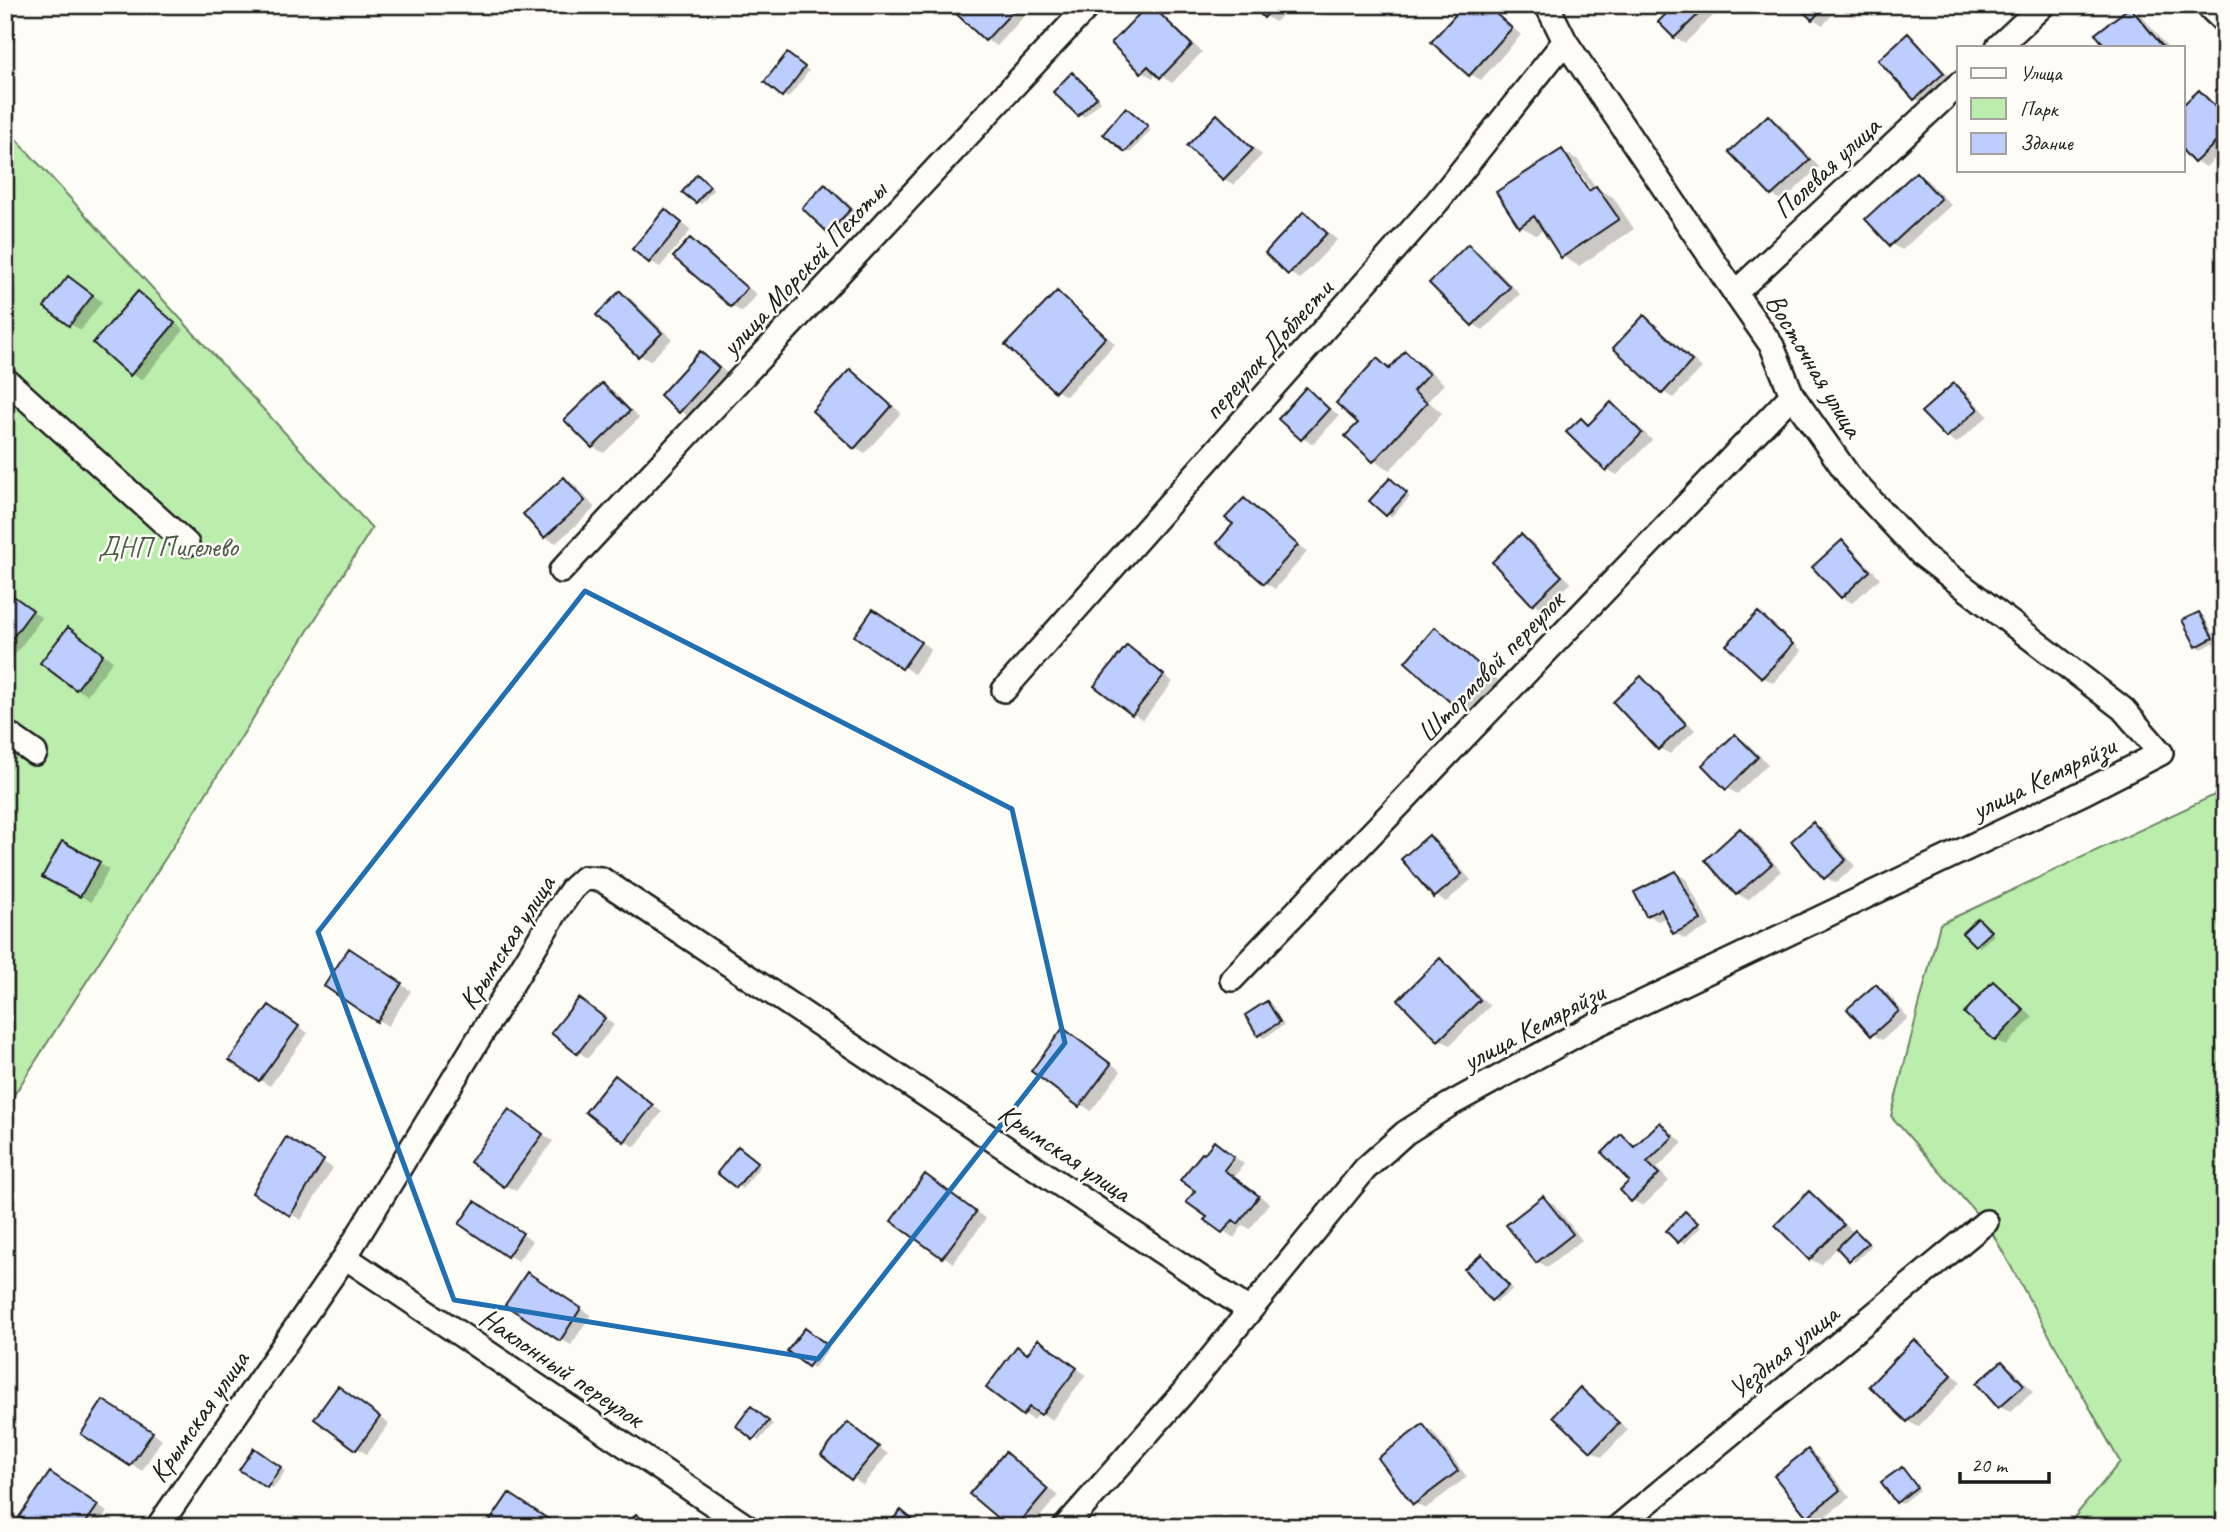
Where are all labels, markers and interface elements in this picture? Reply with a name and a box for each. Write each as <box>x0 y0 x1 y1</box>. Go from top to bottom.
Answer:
legend <box>1957 46 2184 172</box>
text: Улица <box>2020 60 2063 86</box>
text: Парк <box>2020 96 2060 122</box>
street label: Полевая улица <box>1765 108 1889 226</box>
text: Здание <box>2020 130 2074 156</box>
street label: улица Морской Пехоты <box>712 172 895 365</box>
street label: переулок Доблести <box>1195 270 1341 427</box>
street label: Восточная улица <box>1758 287 1872 445</box>
park label: ДНП Пигелево <box>98 529 240 564</box>
street label: Штормовой переулок <box>1409 581 1573 749</box>
street label: улица Кемяряйзи <box>1964 727 2123 829</box>
street label: Крымская улица <box>450 867 564 1016</box>
street label: улица Кемяряйзи <box>1455 974 1612 1080</box>
street label: Крымская улица <box>992 1095 1139 1211</box>
street label: Уездная улица <box>1721 1295 1848 1407</box>
street label: Наклонный переулок <box>473 1300 653 1437</box>
street label: Крымская улица <box>140 1342 258 1489</box>
scale bar <box>1960 1441 2050 1485</box>
text: 20 m <box>1971 1452 2009 1478</box>

